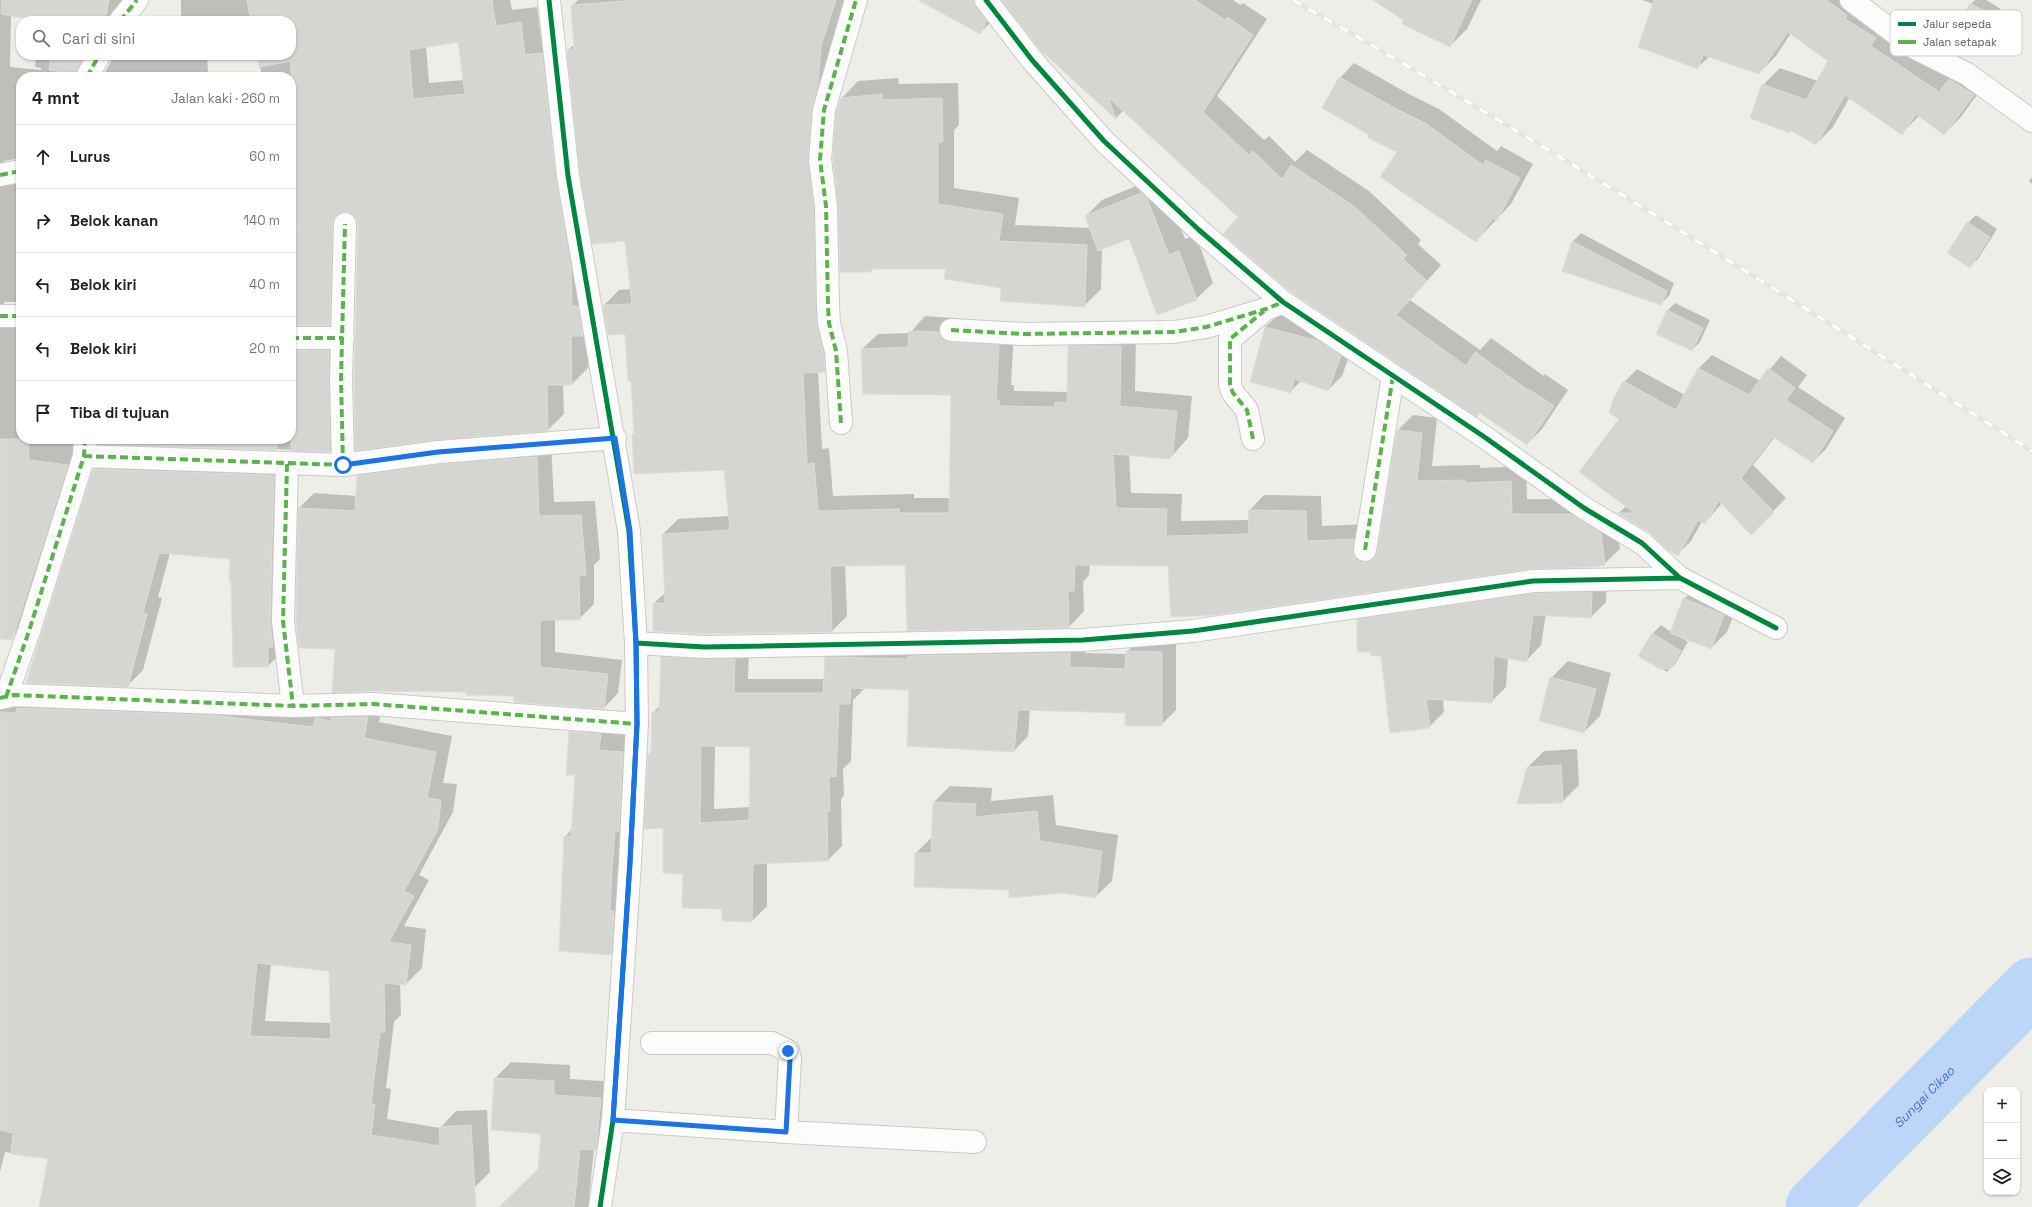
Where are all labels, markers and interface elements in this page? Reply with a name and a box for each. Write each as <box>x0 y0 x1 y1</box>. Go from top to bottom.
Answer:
legend <box>1890 10 2022 56</box>
search box <box>16 16 296 60</box>
text: Jalur sepeda <box>1923 17 1992 31</box>
icon: search <box>30 27 52 49</box>
text: Cari di sini <box>62 29 135 48</box>
text: Jalan setapak <box>1923 35 1997 49</box>
text: 4 mnt <box>32 87 80 109</box>
text: Jalan kaki · 260 m <box>171 90 280 107</box>
icon: ahead <box>32 146 54 168</box>
text: Lurus <box>70 147 110 166</box>
text: 60 m <box>249 148 280 165</box>
icon: right <box>32 210 54 232</box>
text: Belok kanan <box>70 211 158 230</box>
text: 140 m <box>244 212 280 229</box>
icon: left <box>32 274 54 296</box>
text: Belok kiri <box>70 275 136 294</box>
text: 40 m <box>249 276 280 293</box>
icon: left <box>32 338 54 360</box>
text: Belok kiri <box>70 339 136 358</box>
text: 20 m <box>249 340 280 357</box>
icon: arrive <box>32 402 54 424</box>
text: Tiba di tujuan <box>70 403 169 422</box>
route start <box>334 456 352 474</box>
route end <box>779 1042 797 1060</box>
water label: Sungai Cikao <box>1890 1062 1959 1131</box>
map controls <box>1984 1087 2020 1195</box>
button: + <box>1984 1087 2020 1123</box>
button: − <box>1984 1123 2020 1159</box>
button: layers <box>1984 1159 2020 1195</box>

